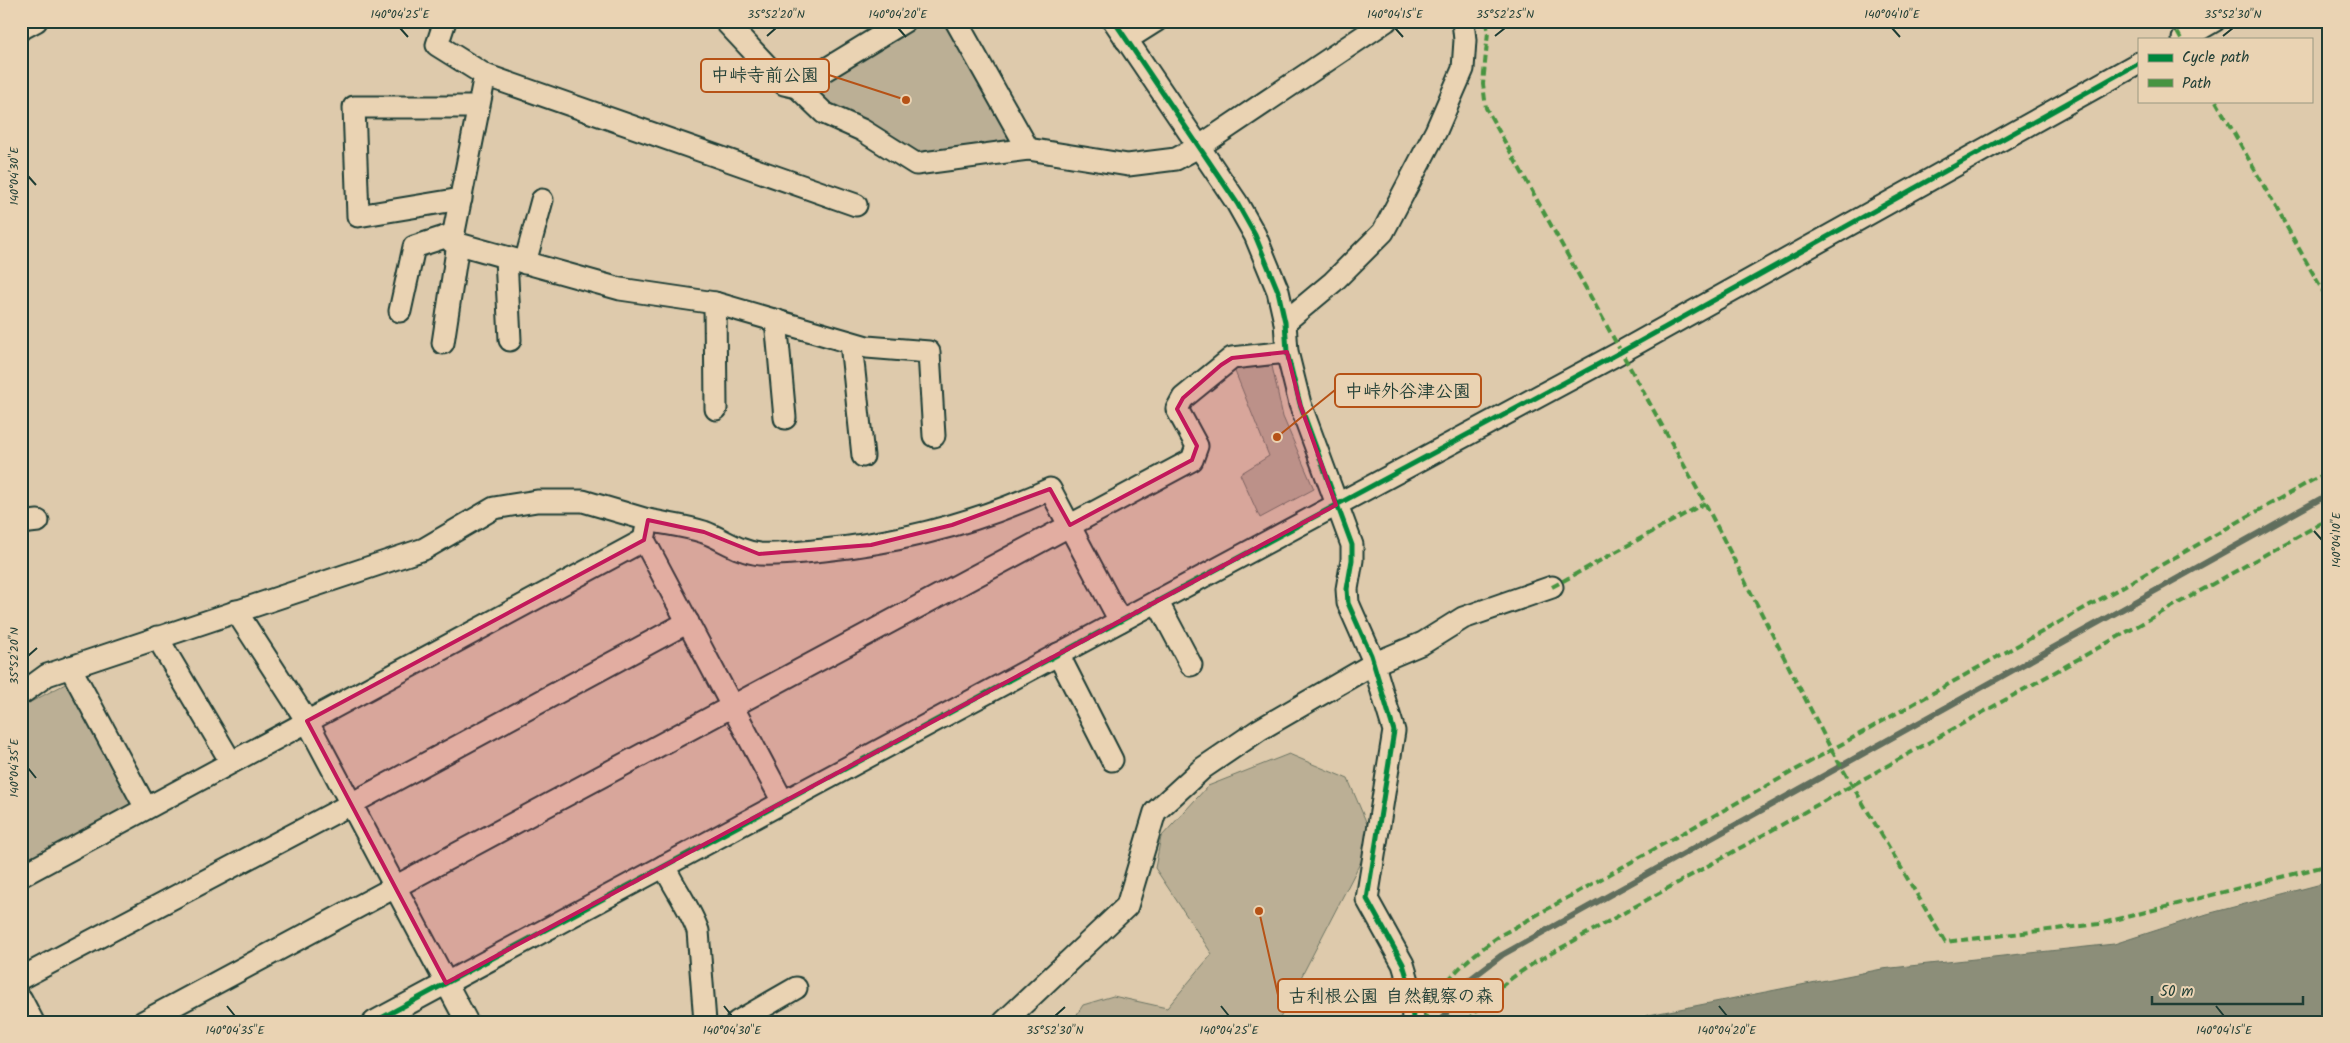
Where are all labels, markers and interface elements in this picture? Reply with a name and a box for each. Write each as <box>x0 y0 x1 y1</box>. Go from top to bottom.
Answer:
text: 140°04'25"E <box>370 5 431 24</box>
text: 35°52'20"N <box>747 5 805 24</box>
text: 140°04'20"E <box>869 5 928 24</box>
text: 140°04'15"E <box>1367 5 1424 24</box>
text: 35°52'25"N <box>1476 5 1534 24</box>
text: 140°04'10"E <box>1864 5 1921 24</box>
text: 35°52'30"N <box>2204 5 2262 24</box>
legend <box>2138 38 2312 102</box>
text: Cycle path <box>2182 46 2249 70</box>
callout: 中峠寺前公園 <box>701 59 829 92</box>
text: 中峠寺前公園 <box>711 62 819 91</box>
text: Path <box>2182 72 2211 96</box>
text: 140°04'30"E <box>5 146 24 205</box>
callout: 中峠外谷津公園 <box>1335 374 1481 407</box>
text: 中峠外谷津公園 <box>1345 378 1471 407</box>
text: 140°04'10"E <box>2327 511 2346 568</box>
text: 35°52'20"N <box>5 627 24 685</box>
text: 140°04'35"E <box>5 737 24 798</box>
scale bar <box>2152 973 2304 1005</box>
callout: 古利根公園 自然観察の森 <box>1278 979 1503 1012</box>
text: 50 m <box>2160 980 2194 1004</box>
text: 古利根公園 自然観察の森 <box>1289 983 1493 1012</box>
text: 140°04'35"E <box>205 1021 266 1040</box>
text: 140°04'30"E <box>703 1021 762 1040</box>
text: 35°52'30"N <box>1026 1021 1084 1040</box>
text: 140°04'25"E <box>1199 1021 1260 1040</box>
text: 140°04'20"E <box>1698 1021 1757 1040</box>
text: 140°04'15"E <box>2196 1021 2253 1040</box>

